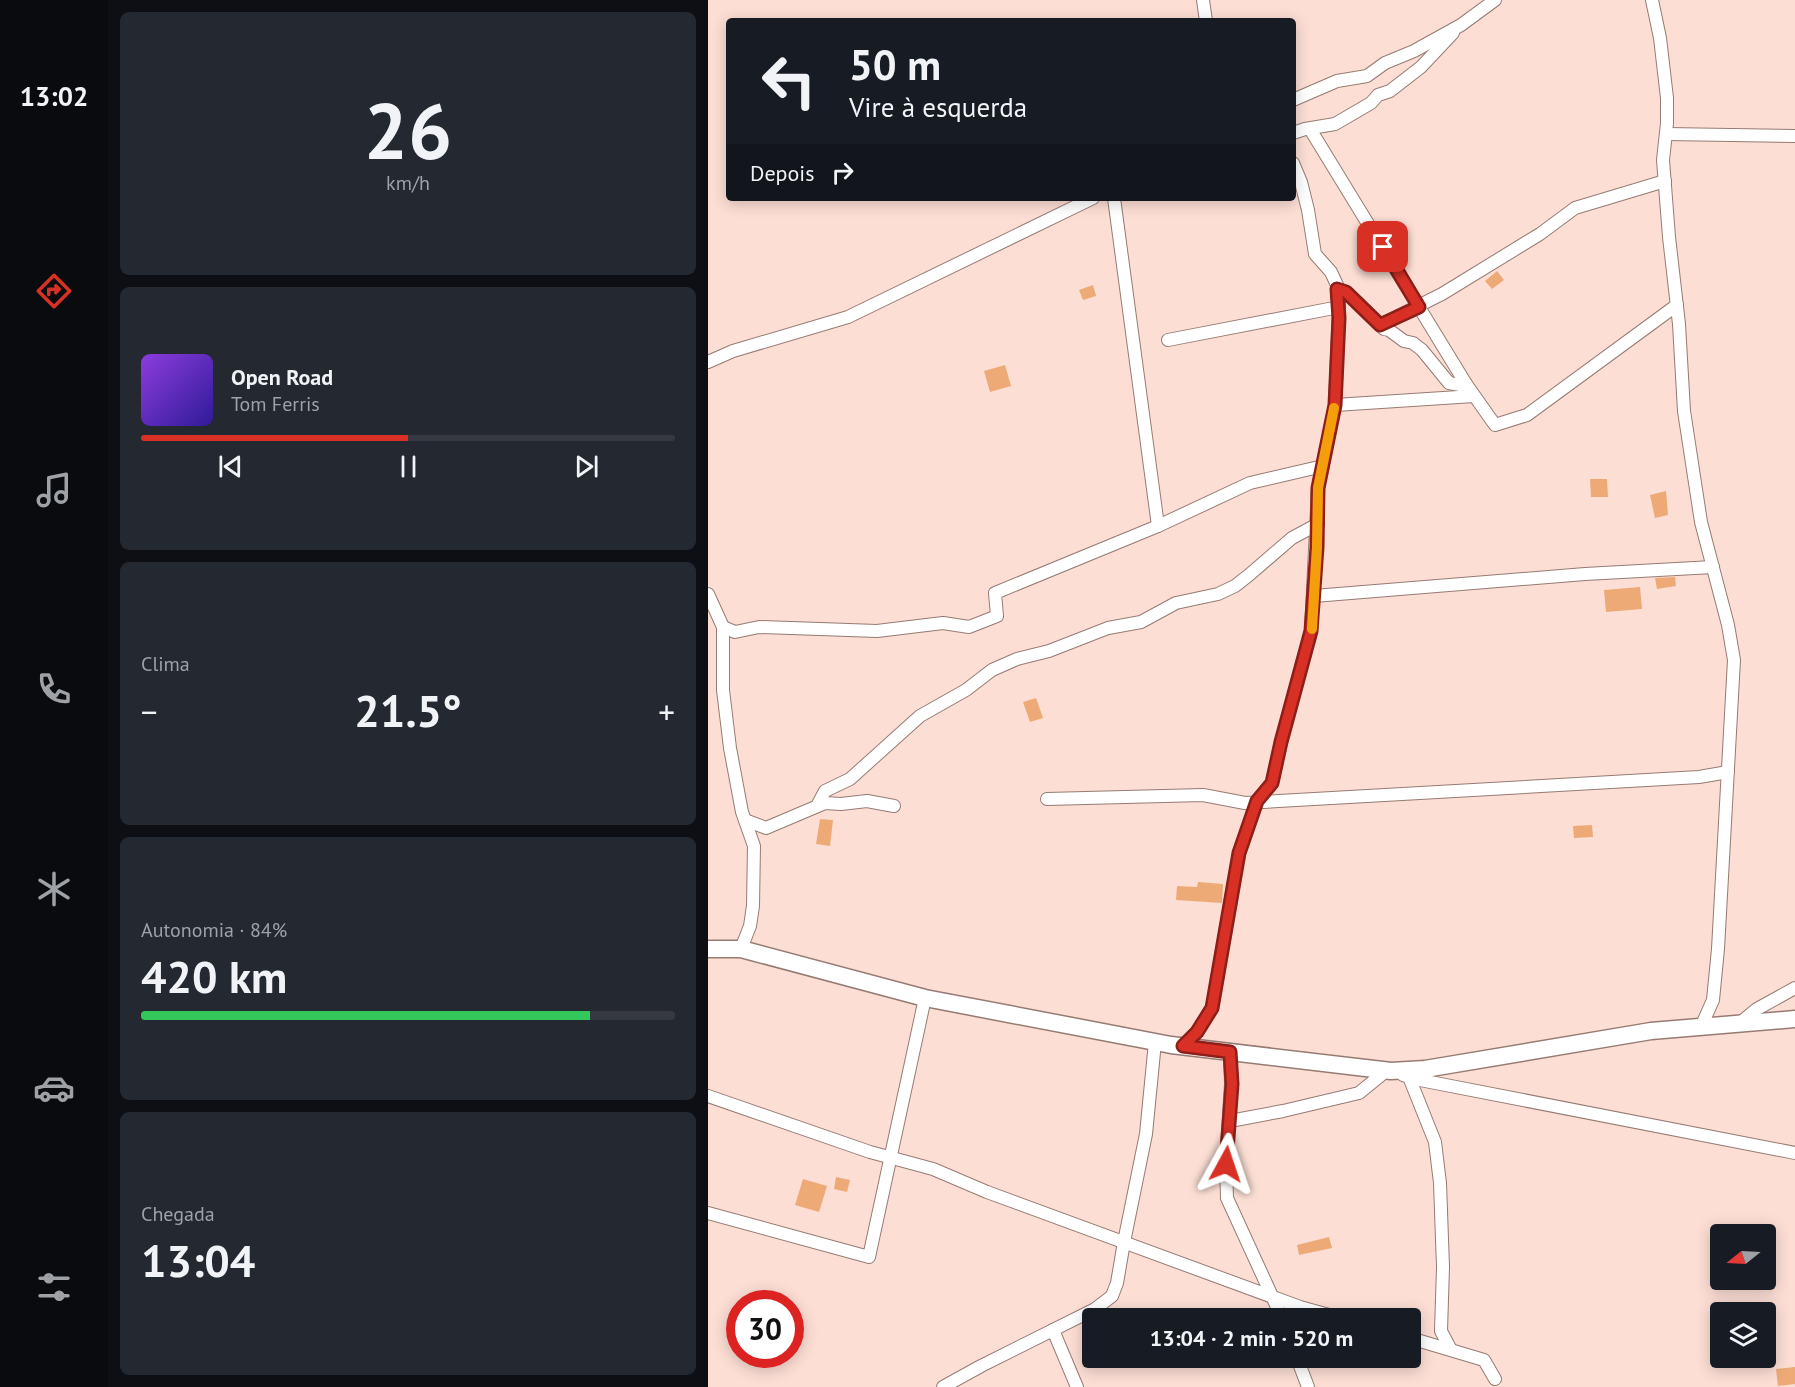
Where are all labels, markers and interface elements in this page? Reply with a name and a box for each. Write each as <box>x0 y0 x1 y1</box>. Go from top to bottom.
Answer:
text: 50 m <box>849 37 941 92</box>
icon: left <box>750 42 828 120</box>
text: 13:02 <box>20 79 88 113</box>
text: 26 <box>364 80 452 181</box>
text: Vire à esquerda <box>849 90 1027 124</box>
icon: right <box>826 156 859 189</box>
text: Depois <box>750 159 814 187</box>
text: km/h <box>386 170 430 196</box>
pin <box>1357 221 1408 272</box>
icon: arrive <box>1366 230 1399 263</box>
icon: directions <box>33 270 75 312</box>
text: Open Road <box>231 363 333 391</box>
text: Tom Ferris <box>231 391 320 417</box>
icon: previous <box>214 450 247 483</box>
icon: pause <box>392 450 425 483</box>
icon: next <box>570 450 603 483</box>
icon: music <box>33 469 75 511</box>
text: Clima <box>141 651 190 677</box>
icon: phone <box>33 668 75 710</box>
text: 21.5° <box>354 681 462 739</box>
text: − <box>141 690 158 733</box>
text: + <box>658 690 675 733</box>
icon: climate <box>33 868 75 910</box>
text: Autonomia · 84% <box>141 917 287 943</box>
text: 420 km <box>141 947 287 1005</box>
icon: car <box>33 1067 75 1109</box>
position arrow <box>1194 1132 1258 1196</box>
text: Chegada <box>141 1201 215 1227</box>
north arrow <box>1710 1224 1776 1290</box>
map controls <box>1710 1224 1776 1368</box>
text: 13:04 <box>141 1231 255 1289</box>
icon: filters <box>33 1266 75 1308</box>
speed limit sign: 30 <box>726 1290 804 1368</box>
button: layers <box>1710 1302 1776 1368</box>
text: 13:04 · 2 min · 520 m <box>1150 1324 1353 1352</box>

